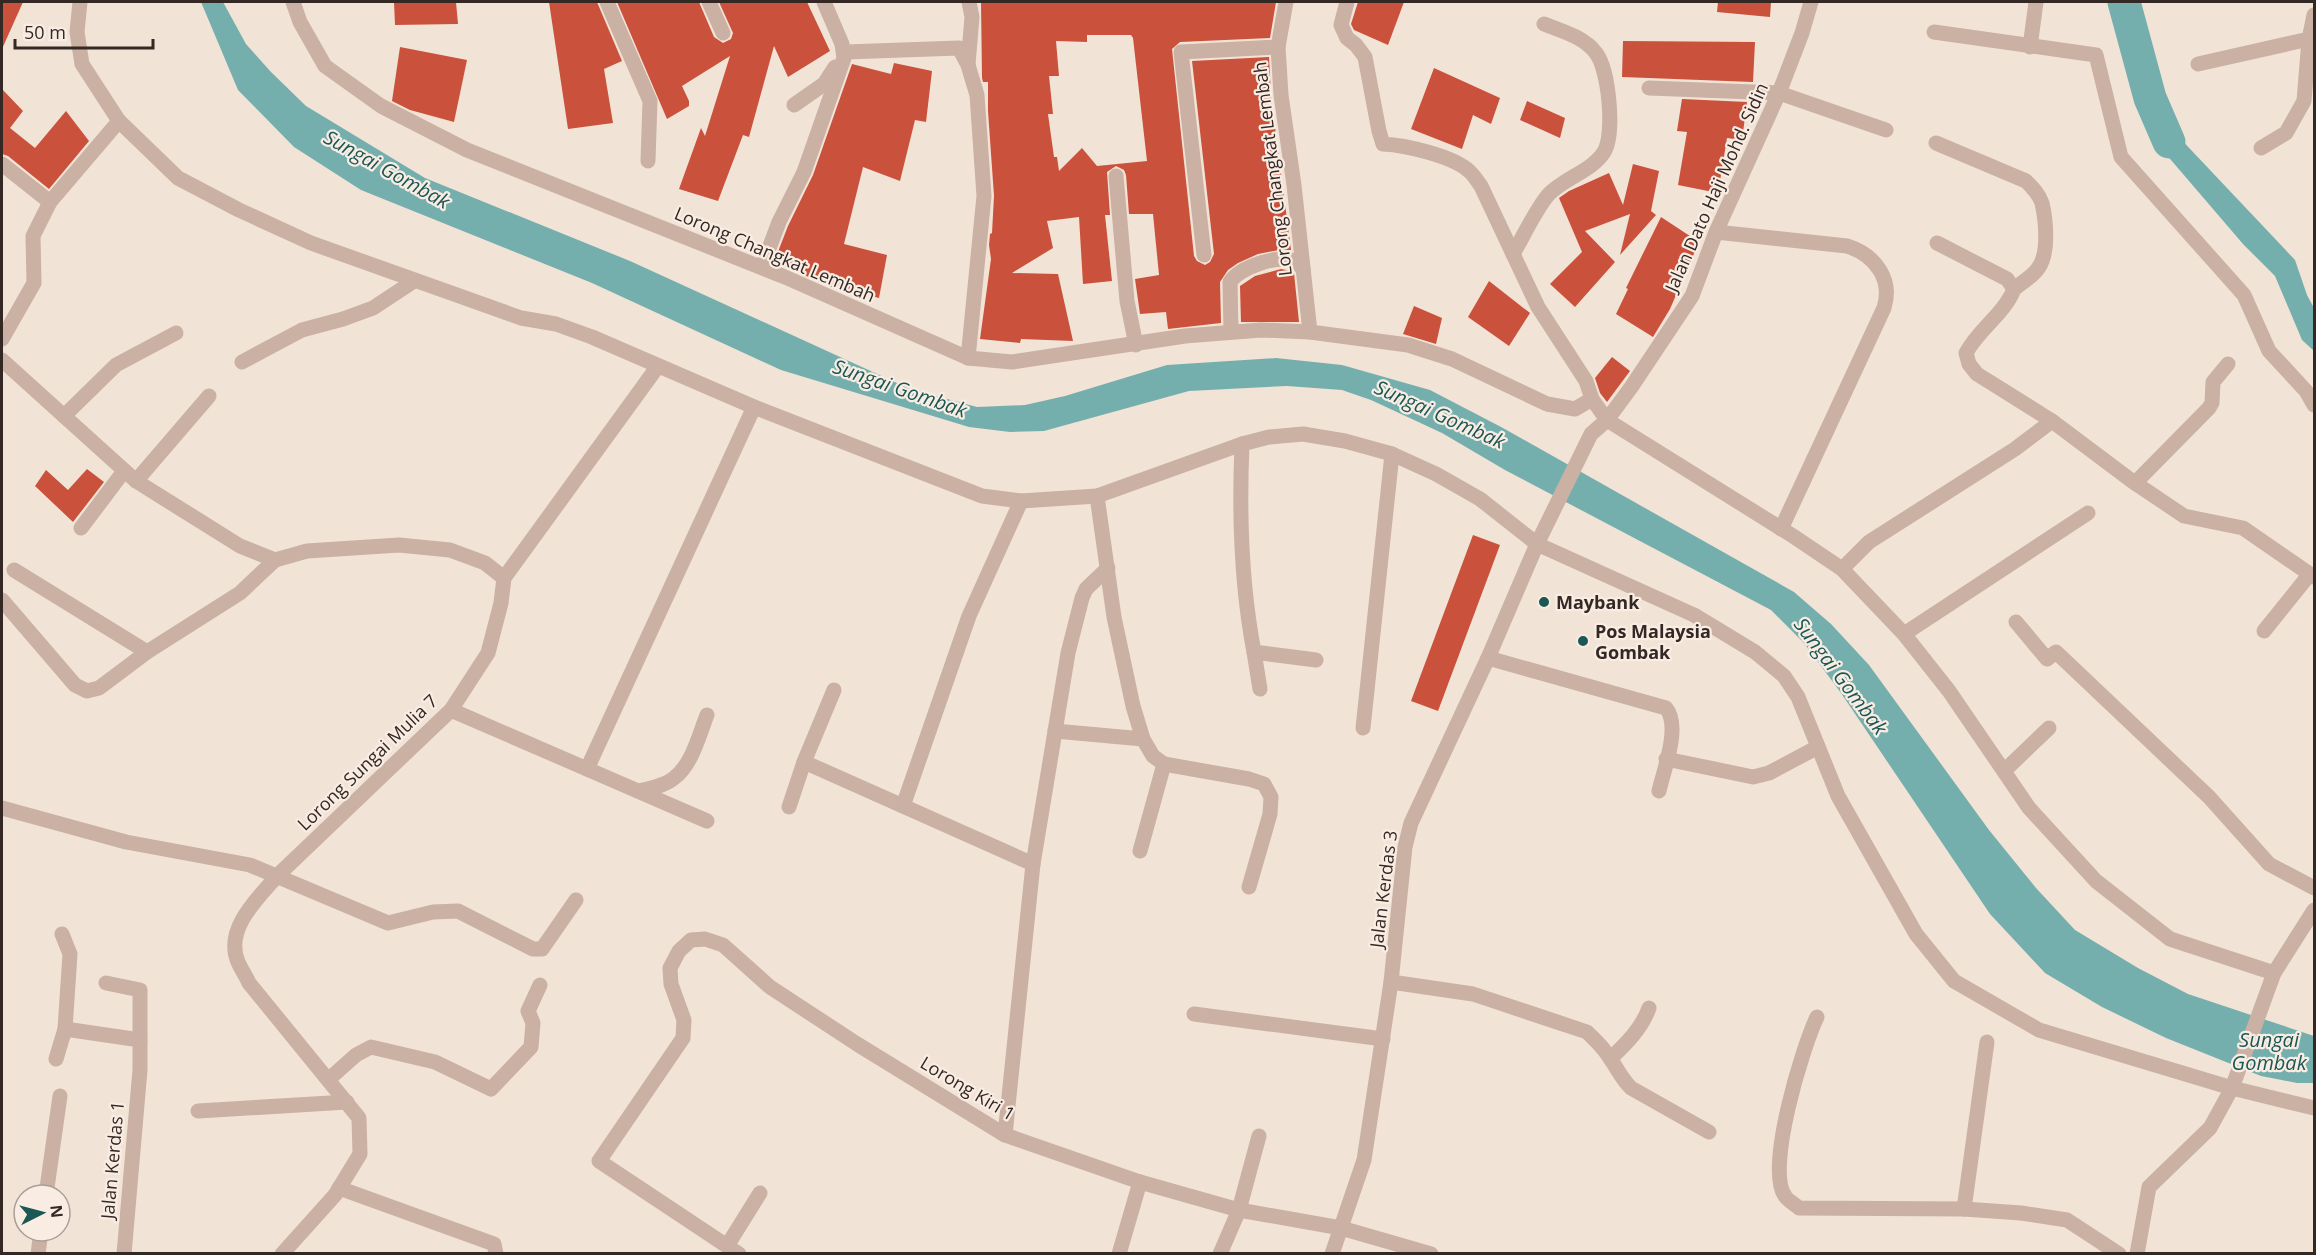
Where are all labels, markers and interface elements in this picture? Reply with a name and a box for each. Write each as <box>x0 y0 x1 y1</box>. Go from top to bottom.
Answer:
scale bar <box>15 12 153 50</box>
text: 50 m <box>24 20 66 44</box>
street label: Lorong Changkat Lembah <box>1247 60 1297 278</box>
street label: Jalan Dato Haji Mohd. Sidin <box>1658 79 1773 297</box>
water label: Sungai Gombak <box>319 123 456 215</box>
street label: Lorong Changkat Lembah <box>671 201 879 307</box>
water label: Sungai Gombak <box>829 352 972 424</box>
water label: Sungai Gombak <box>1371 373 1511 455</box>
place label: Maybank <box>1556 590 1640 614</box>
marker: Maybank <box>1537 595 1551 609</box>
water label: Sungai Gombak <box>1788 612 1895 741</box>
place label: Pos Malaysia Gombak <box>1595 619 1711 664</box>
marker: Pos Malaysia Gombak <box>1576 634 1590 648</box>
street label: Lorong Sungai Mulia 7 <box>292 689 442 835</box>
street label: Jalan Kerdas 3 <box>1364 829 1402 951</box>
water label: Sungai Gombak <box>2232 1026 2308 1076</box>
street label: Lorong Kiri 1 <box>916 1050 1020 1126</box>
street label: Jalan Kerdas 1 <box>95 1100 129 1222</box>
north arrow <box>12 1183 72 1243</box>
text: N <box>45 1204 69 1219</box>

